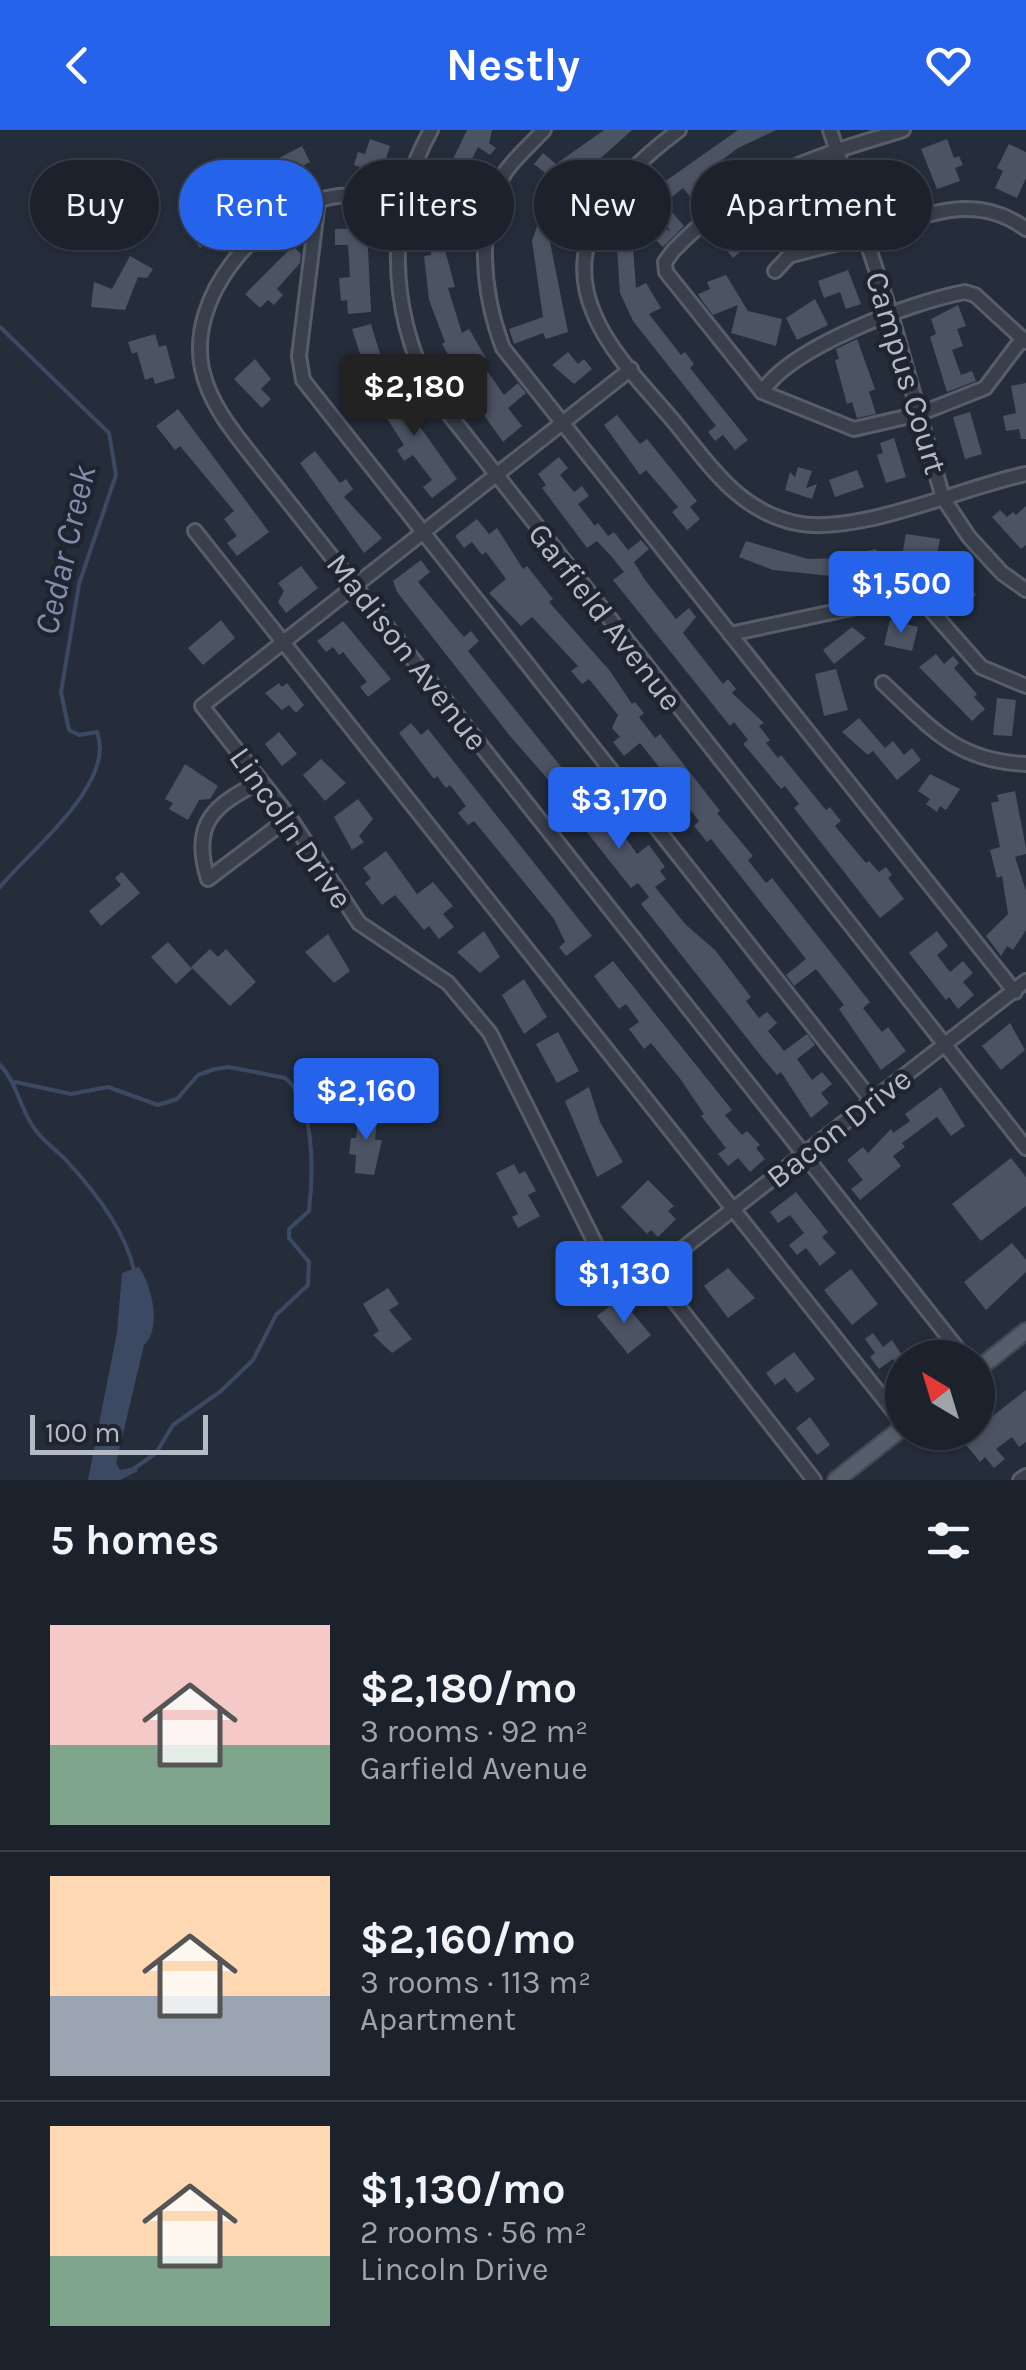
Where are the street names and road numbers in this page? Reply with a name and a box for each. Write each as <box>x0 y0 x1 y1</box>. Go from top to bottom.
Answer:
street label: Campus Court <box>858 267 954 479</box>
street label: Garfield Avenue <box>520 516 690 718</box>
street label: Madison Avenue <box>319 546 495 758</box>
street label: Lincoln Drive <box>222 740 360 916</box>
street label: Bacon Drive <box>759 1060 919 1196</box>

